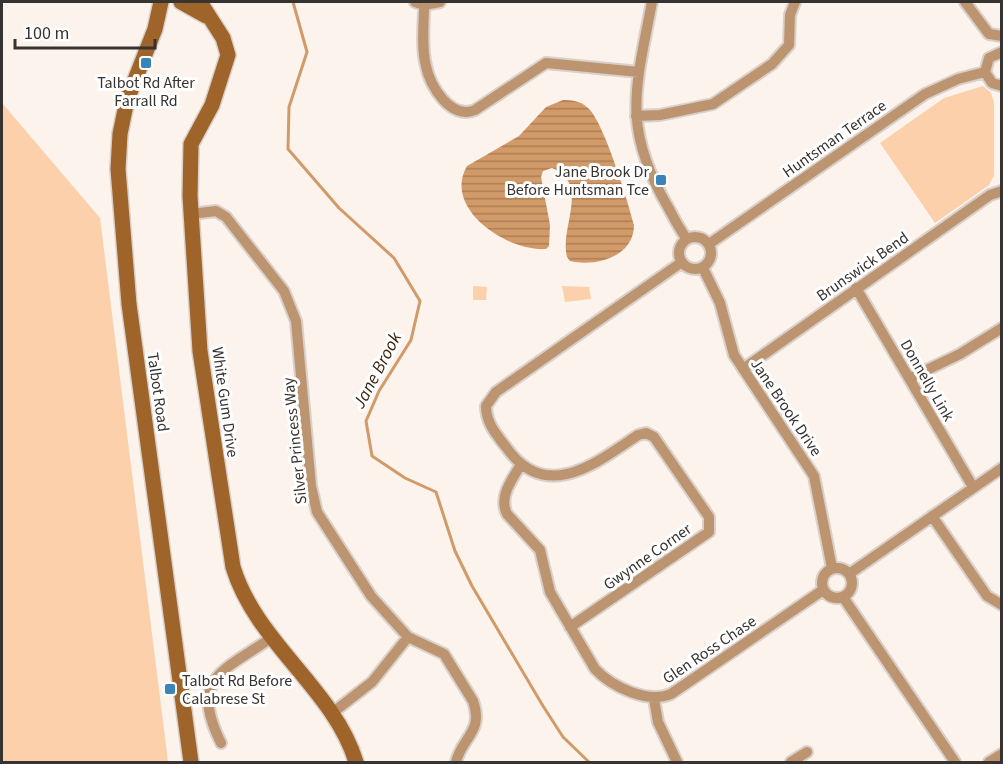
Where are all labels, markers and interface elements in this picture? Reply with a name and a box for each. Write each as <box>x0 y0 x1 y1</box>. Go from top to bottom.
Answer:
scale bar <box>15 12 154 50</box>
text: 100 m <box>24 21 69 46</box>
marker: Talbot Rd After Farrall Rd <box>139 56 153 70</box>
place label: Talbot Rd After Farrall Rd <box>97 72 195 112</box>
street label: Huntsman Terrace <box>778 95 891 183</box>
place label: Jane Brook Dr Before Huntsman Tce <box>506 161 649 201</box>
marker: Jane Brook Dr Before Huntsman Tce <box>654 173 668 187</box>
street label: Brunswick Bend <box>812 227 913 307</box>
water label: Jane Brook <box>346 327 408 414</box>
street label: Donnelly Link <box>895 336 959 426</box>
street label: White Gum Drive <box>206 346 244 459</box>
street label: Talbot Road <box>142 351 174 433</box>
street label: Jane Brook Drive <box>745 354 827 461</box>
street label: Silver Princess Way <box>277 376 313 505</box>
street label: Gwynne Corner <box>599 518 696 595</box>
street label: Glen Ross Chase <box>658 610 761 689</box>
place label: Talbot Rd Before Calabrese St <box>182 670 292 710</box>
marker: Talbot Rd Before Calabrese St <box>163 682 177 696</box>

